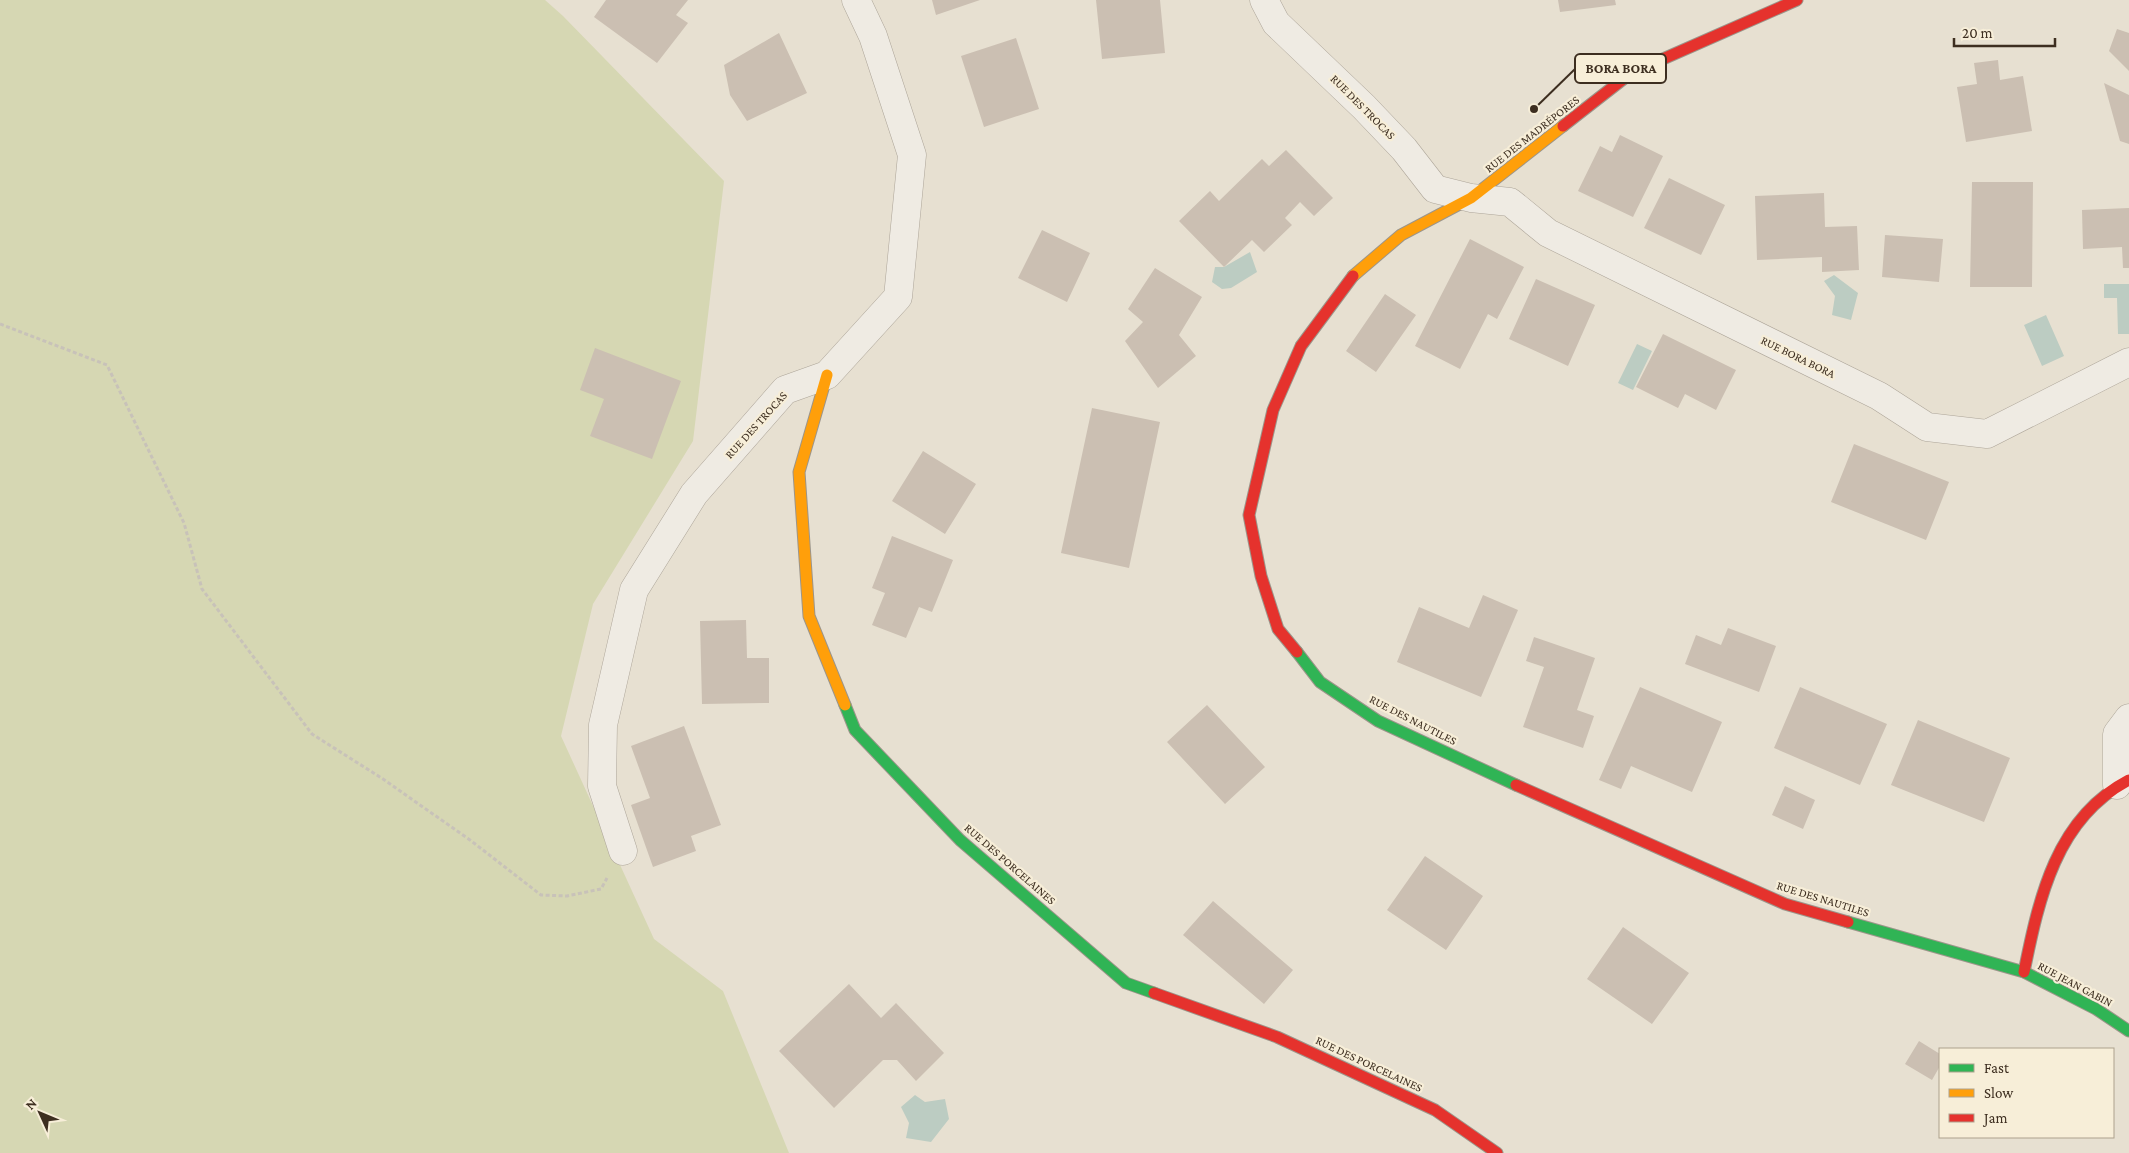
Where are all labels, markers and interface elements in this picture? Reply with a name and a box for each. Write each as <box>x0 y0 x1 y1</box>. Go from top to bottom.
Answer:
scale bar <box>1954 15 2055 47</box>
text: 20 m <box>1962 25 1993 41</box>
callout: BORA BORA <box>1575 54 1666 83</box>
text: BORA BORA <box>1585 60 1657 76</box>
street label: RUE DES TROCAS <box>1328 72 1399 143</box>
street label: RUE DES MADRÉPORES <box>1482 92 1582 175</box>
street label: RUE BORA BORA <box>1759 333 1838 381</box>
street label: RUE DES TROCAS <box>722 388 790 462</box>
street label: RUE DES NAUTILES <box>1367 692 1459 748</box>
street label: RUE DES PORCELAINES <box>962 821 1059 908</box>
street label: RUE DES NAUTILES <box>1775 878 1871 920</box>
street label: RUE JEAN GABIN <box>2035 958 2115 1010</box>
street label: RUE DES PORCELAINES <box>1313 1033 1425 1095</box>
legend <box>1939 1048 2114 1138</box>
text: Fast <box>1984 1060 2010 1076</box>
text: Slow <box>1984 1085 2014 1101</box>
north arrow <box>15 1088 65 1138</box>
text: N <box>22 1095 40 1113</box>
text: Jam <box>1982 1110 2007 1127</box>

